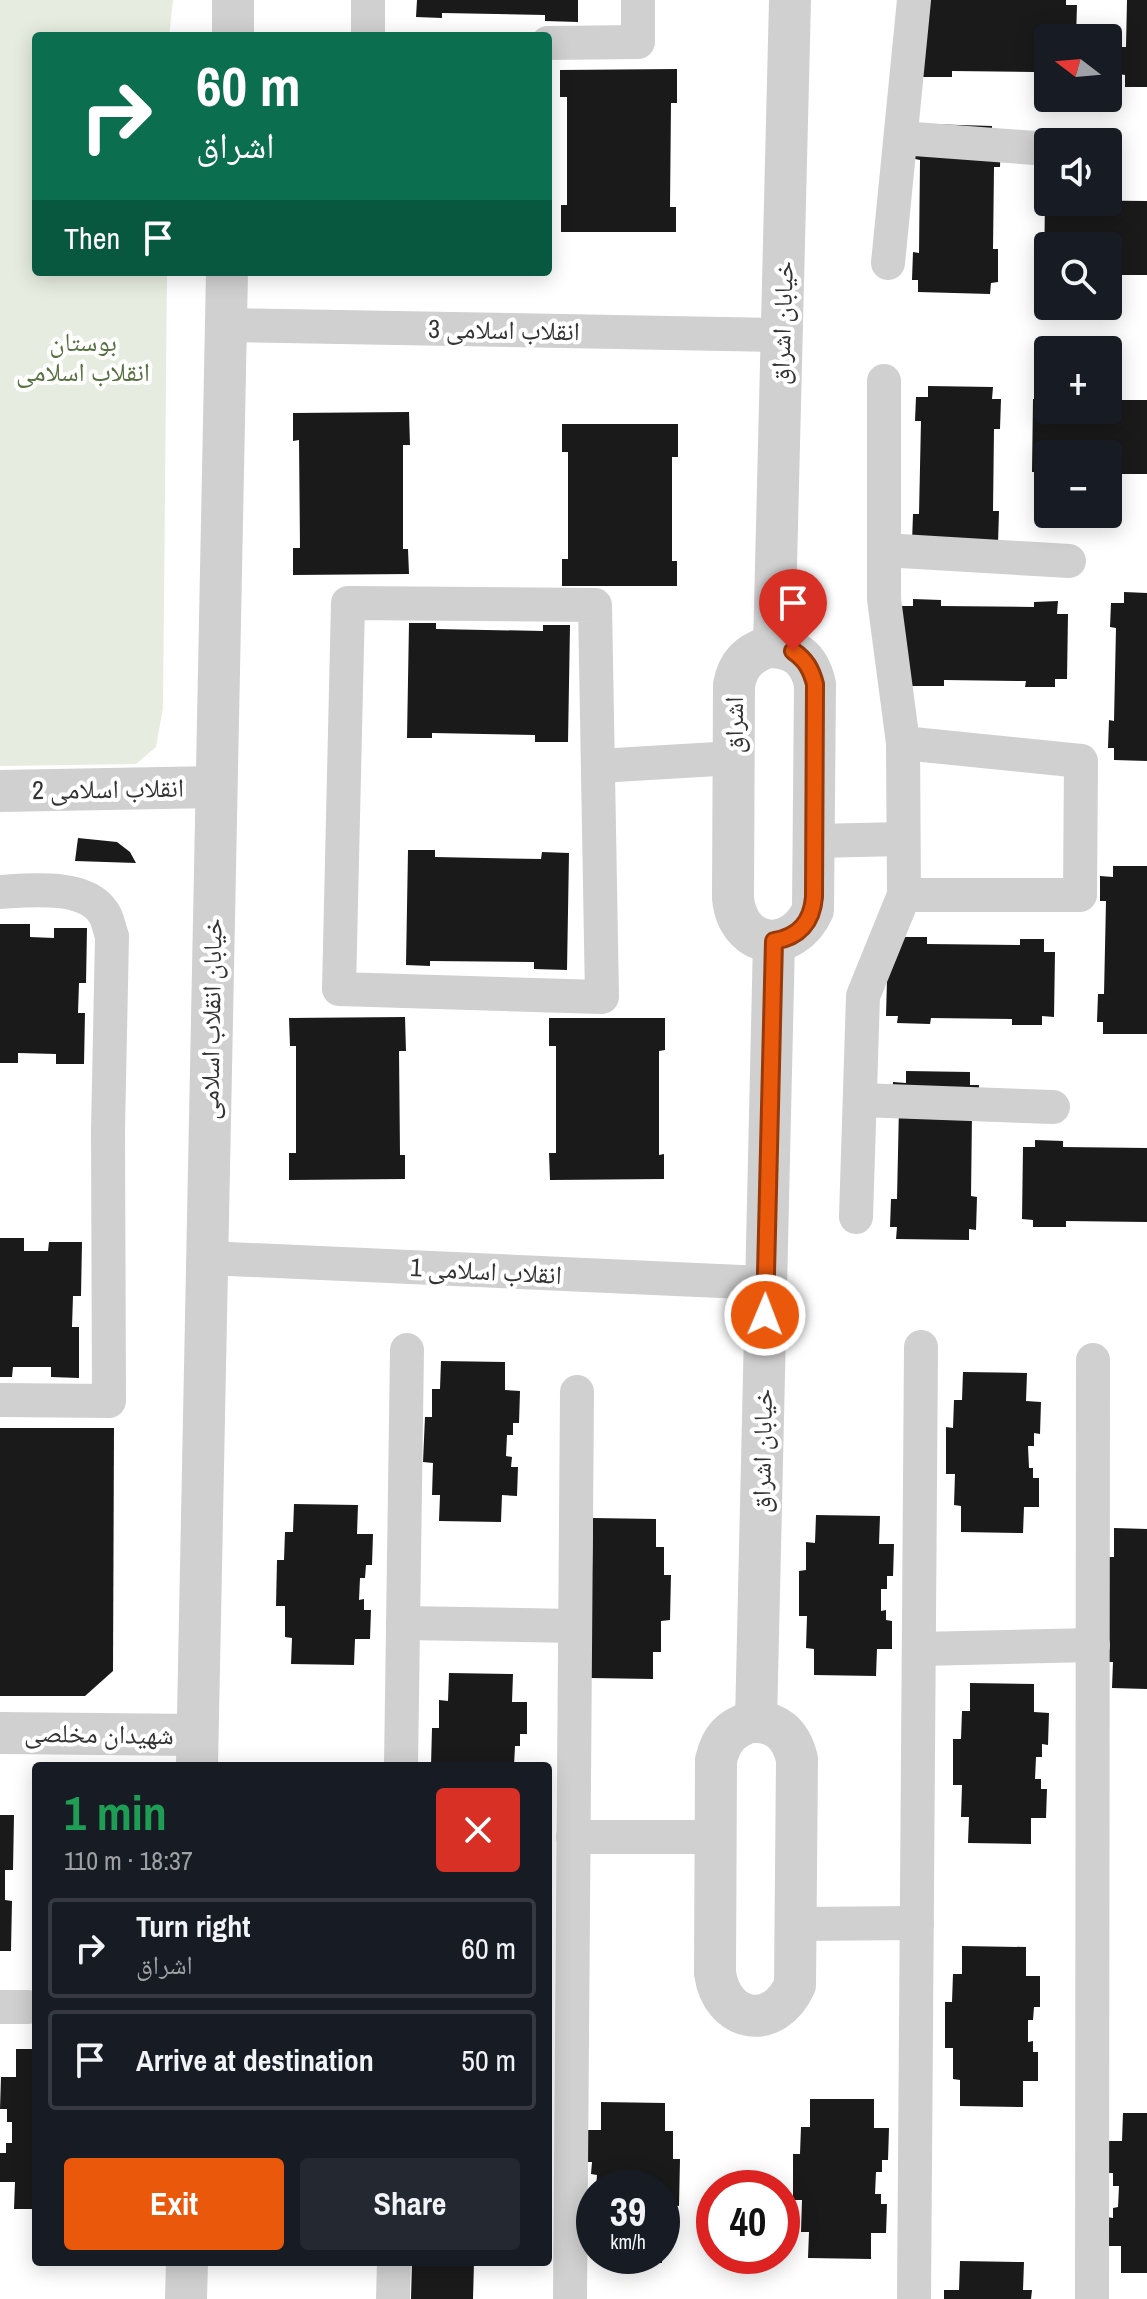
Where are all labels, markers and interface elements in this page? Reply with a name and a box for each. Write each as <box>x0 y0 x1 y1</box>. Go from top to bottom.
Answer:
north arrow <box>1034 24 1122 112</box>
map controls <box>1034 24 1122 528</box>
text: 60 m <box>196 48 301 123</box>
icon: right <box>64 64 168 168</box>
text: اشراق <box>196 121 275 169</box>
button: sound <box>1034 128 1122 216</box>
icon: arrive <box>136 216 180 260</box>
text: Then <box>64 218 120 258</box>
button: search <box>1034 232 1122 320</box>
street label: خیابان اشراق <box>762 260 801 386</box>
street label: انقلاب اسلامی 3 <box>428 311 580 348</box>
park label: بوستان انقلاب اسلامی <box>16 324 150 389</box>
button: + <box>1034 336 1122 424</box>
button: − <box>1034 440 1122 528</box>
pin <box>759 569 827 651</box>
icon: arrive <box>771 581 815 625</box>
street label: اشراق <box>716 697 751 753</box>
street label: انقلاب اسلامی 2 <box>32 770 184 807</box>
street label: خیابان انقلاب اسلامی <box>191 918 230 1120</box>
street label: انقلاب اسلامی 1 <box>409 1249 563 1292</box>
position arrow <box>723 1273 807 1357</box>
street label: خیابان اشراق <box>743 1389 780 1513</box>
street label: شهیدان مخلصی <box>24 1715 174 1752</box>
text: 1 min <box>64 1780 167 1845</box>
button: close <box>436 1788 520 1872</box>
text: 110 m · 18:37 <box>64 1843 193 1878</box>
text: Turn right <box>136 1906 250 1946</box>
icon: right <box>68 1926 112 1970</box>
text: 60 m <box>461 1928 516 1968</box>
text: اشراق <box>136 1947 193 1982</box>
icon: arrive <box>68 2038 112 2082</box>
text: Arrive at destination <box>136 2040 374 2080</box>
text: 50 m <box>461 2040 516 2080</box>
button: Exit <box>64 2158 284 2250</box>
button: Share <box>300 2158 520 2250</box>
speed limit sign: 40 <box>696 2170 800 2274</box>
text: 39 <box>610 2185 646 2238</box>
text: km/h <box>610 2228 646 2255</box>

